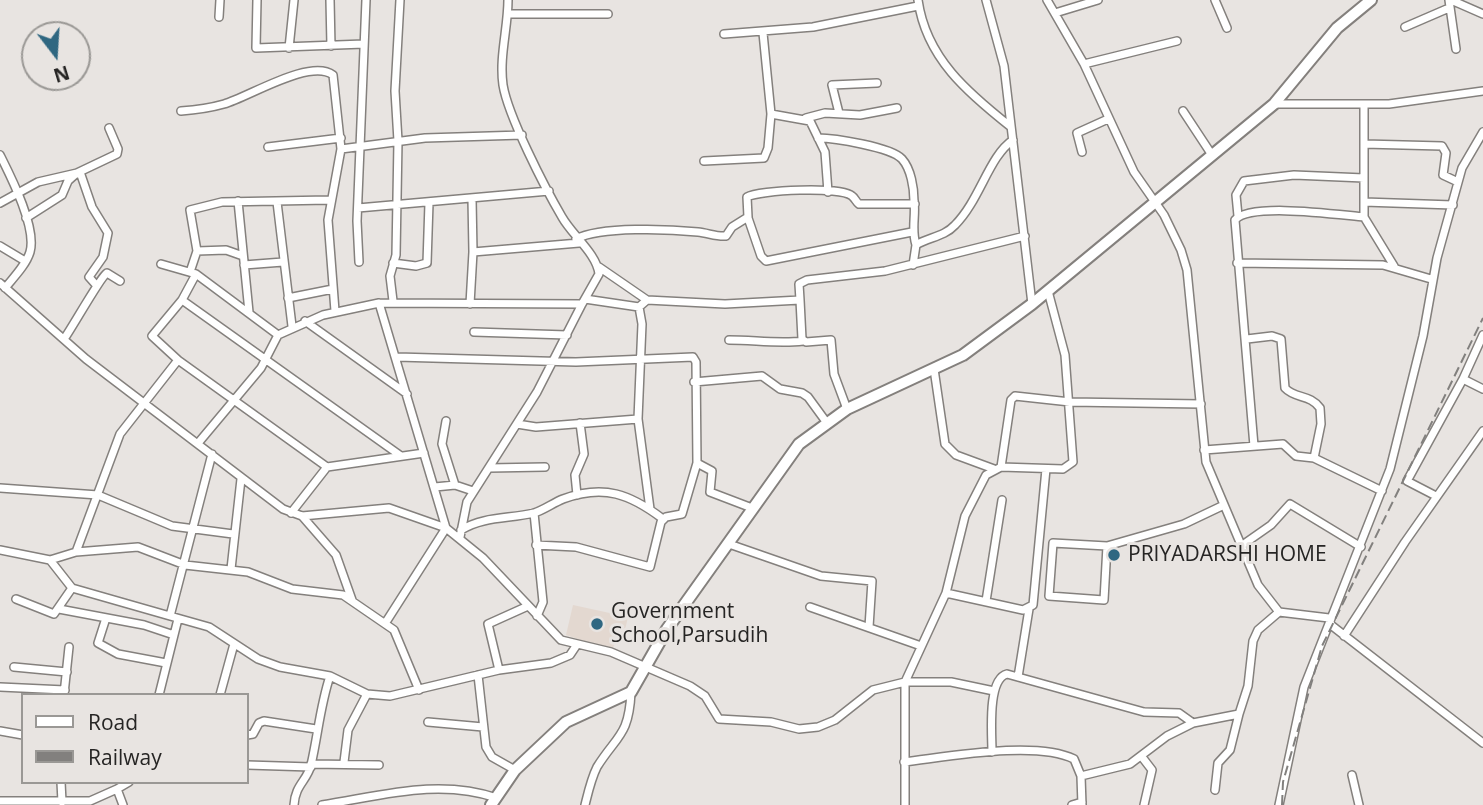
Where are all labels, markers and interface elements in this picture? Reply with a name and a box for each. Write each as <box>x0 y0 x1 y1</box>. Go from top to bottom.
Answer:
north arrow <box>21 21 91 91</box>
text: N <box>50 59 73 89</box>
place label: PRIYADARSHI HOME <box>1128 542 1327 568</box>
marker: PRIYADARSHI HOME <box>1106 547 1122 563</box>
place label: Government School,Parsudih <box>611 599 768 649</box>
marker: Government School,Parsudih <box>589 616 605 632</box>
legend <box>21 693 248 784</box>
text: Road <box>88 708 138 736</box>
text: Railway <box>88 743 162 771</box>

